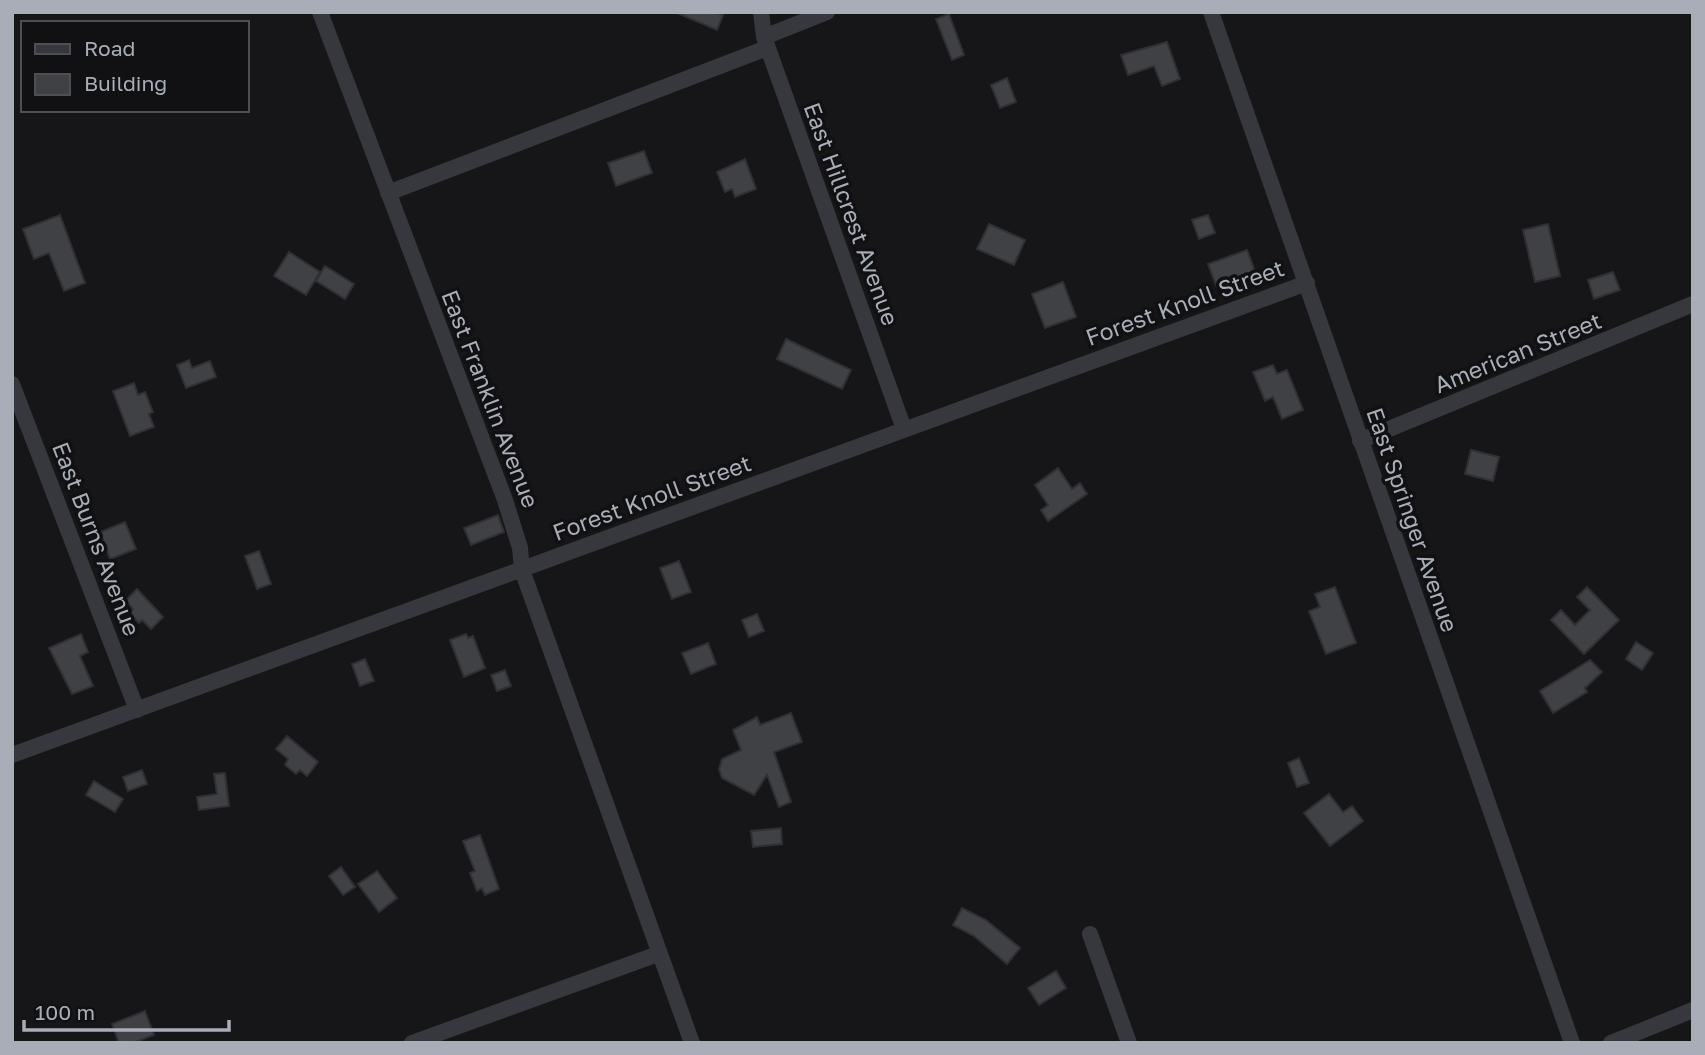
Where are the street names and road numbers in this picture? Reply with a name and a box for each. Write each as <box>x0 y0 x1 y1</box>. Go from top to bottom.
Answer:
street label: East Hillcrest Avenue <box>799 98 905 329</box>
street label: Forest Knoll Street <box>1082 253 1288 351</box>
street label: East Franklin Avenue <box>436 286 545 512</box>
street label: American Street <box>1430 306 1605 398</box>
street label: East Springer Avenue <box>1361 404 1465 636</box>
street label: East Burns Avenue <box>47 438 147 640</box>
street label: Forest Knoll Street <box>549 448 755 546</box>

